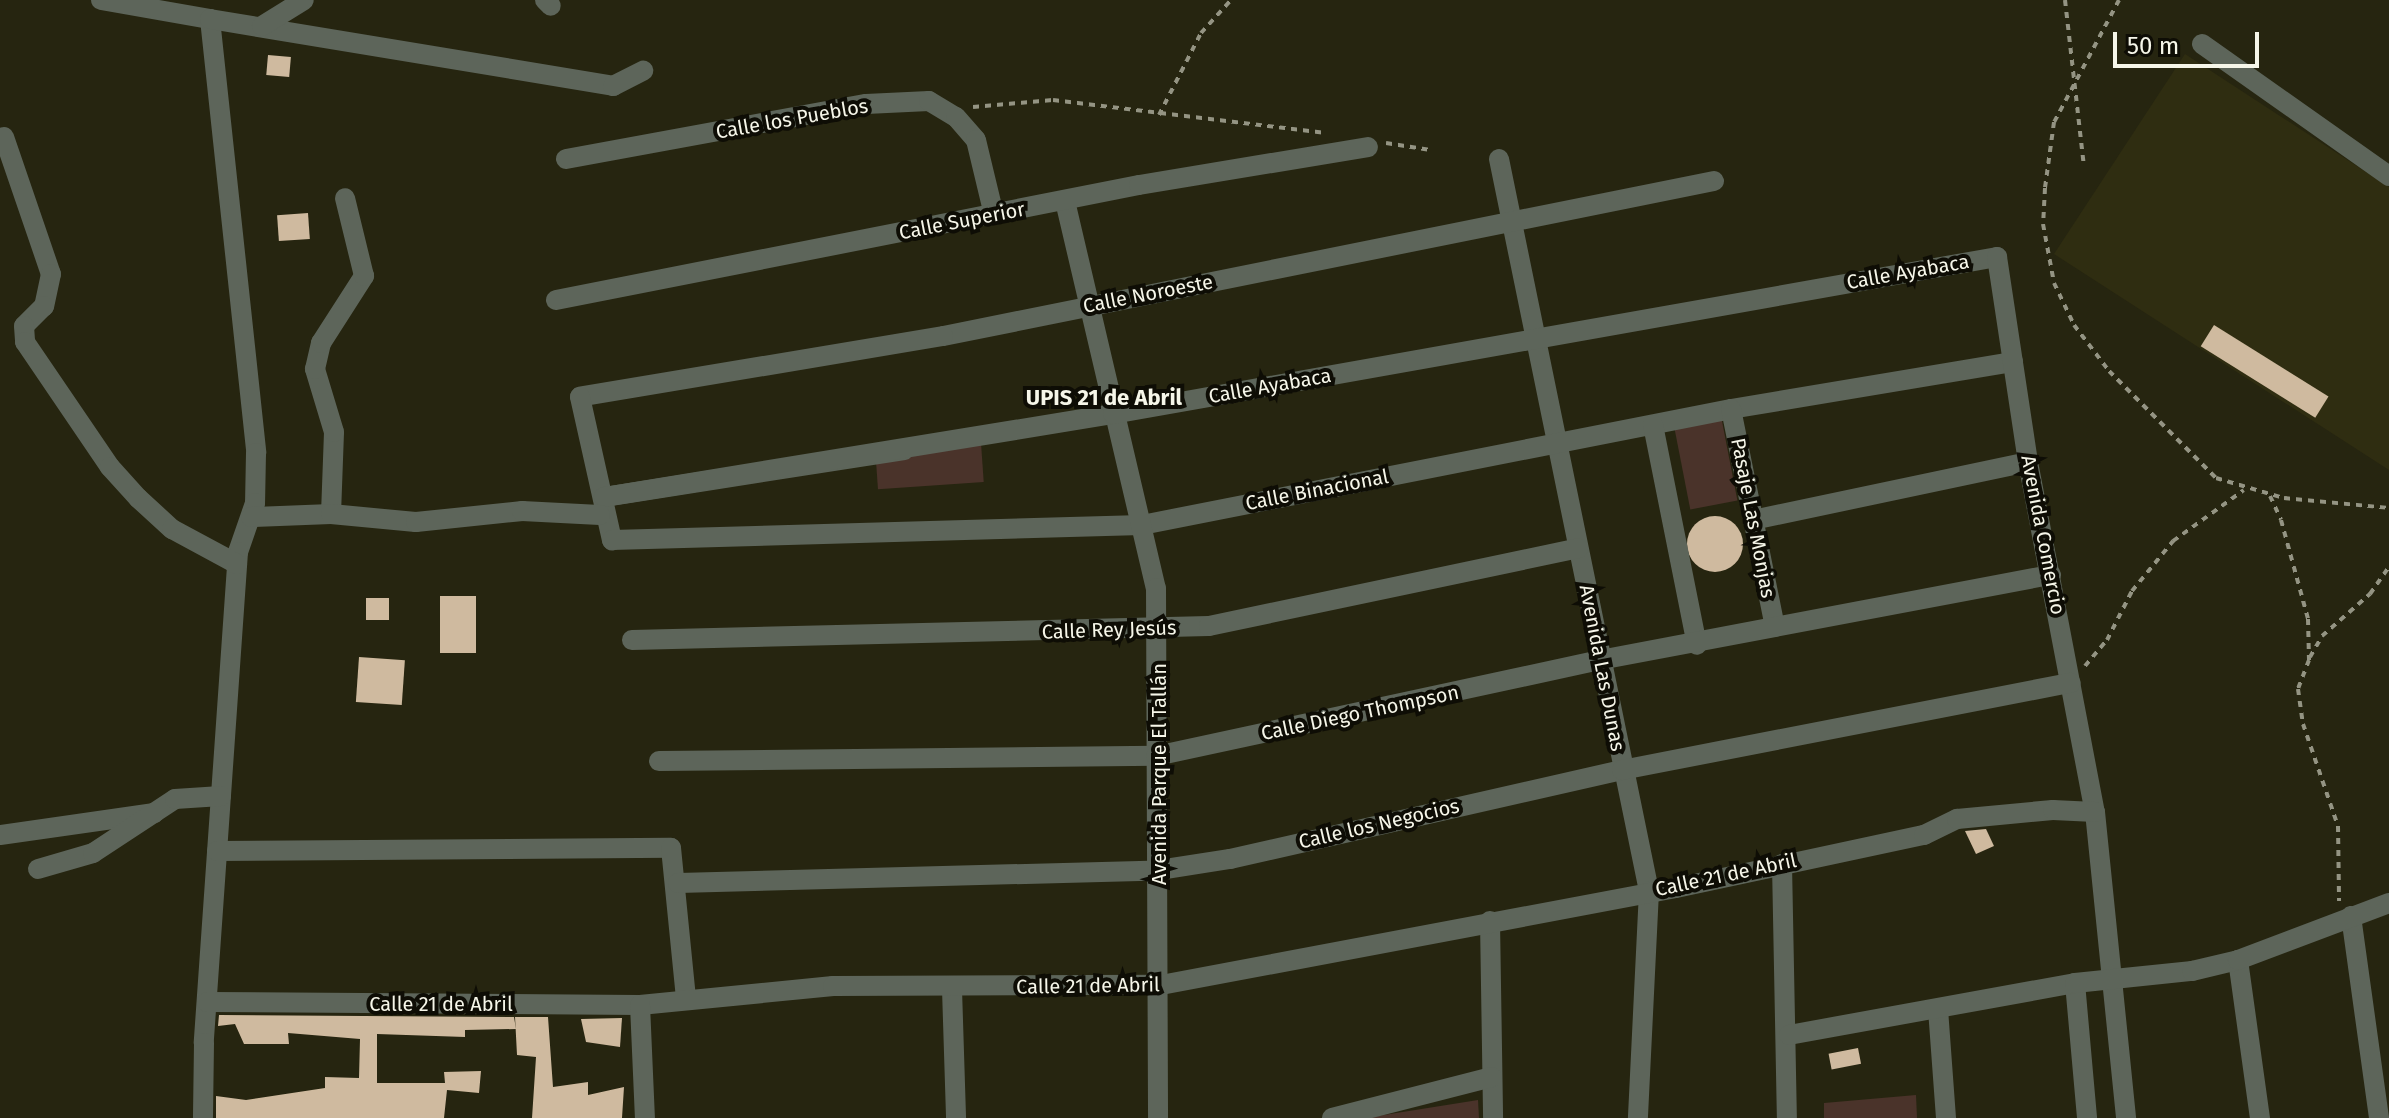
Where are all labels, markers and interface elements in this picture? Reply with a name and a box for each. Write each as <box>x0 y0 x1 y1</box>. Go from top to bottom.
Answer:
scale bar <box>2117 16 2263 66</box>
text: 50 m <box>2127 32 2179 60</box>
street label: Calle los Pueblos <box>714 94 870 144</box>
street label: Calle Superior <box>897 197 1027 245</box>
street label: Calle Ayabaca <box>1845 249 1971 295</box>
street label: Calle Noroeste <box>1081 270 1215 318</box>
street label: Calle Ayabaca <box>1207 363 1333 409</box>
district label: UPIS 21 de Abril <box>1026 385 1182 411</box>
street label: Pasaje Las Monjas <box>1726 436 1780 600</box>
street label: Avenida Comercio <box>2016 453 2070 617</box>
street label: Calle Binacional <box>1244 464 1390 516</box>
street label: Avenida Las Dunas <box>1574 583 1630 753</box>
street label: Calle Rey Jesús <box>1041 616 1177 644</box>
street label: Avenida Parque El Tallán <box>1147 663 1171 885</box>
street label: Calle Diego Thompson <box>1259 680 1461 746</box>
street label: Calle los Negocios <box>1296 794 1462 854</box>
street label: Calle 21 de Abril <box>1653 848 1799 902</box>
street label: Calle 21 de Abril <box>1016 973 1160 999</box>
street label: Calle 21 de Abril <box>369 992 513 1016</box>

